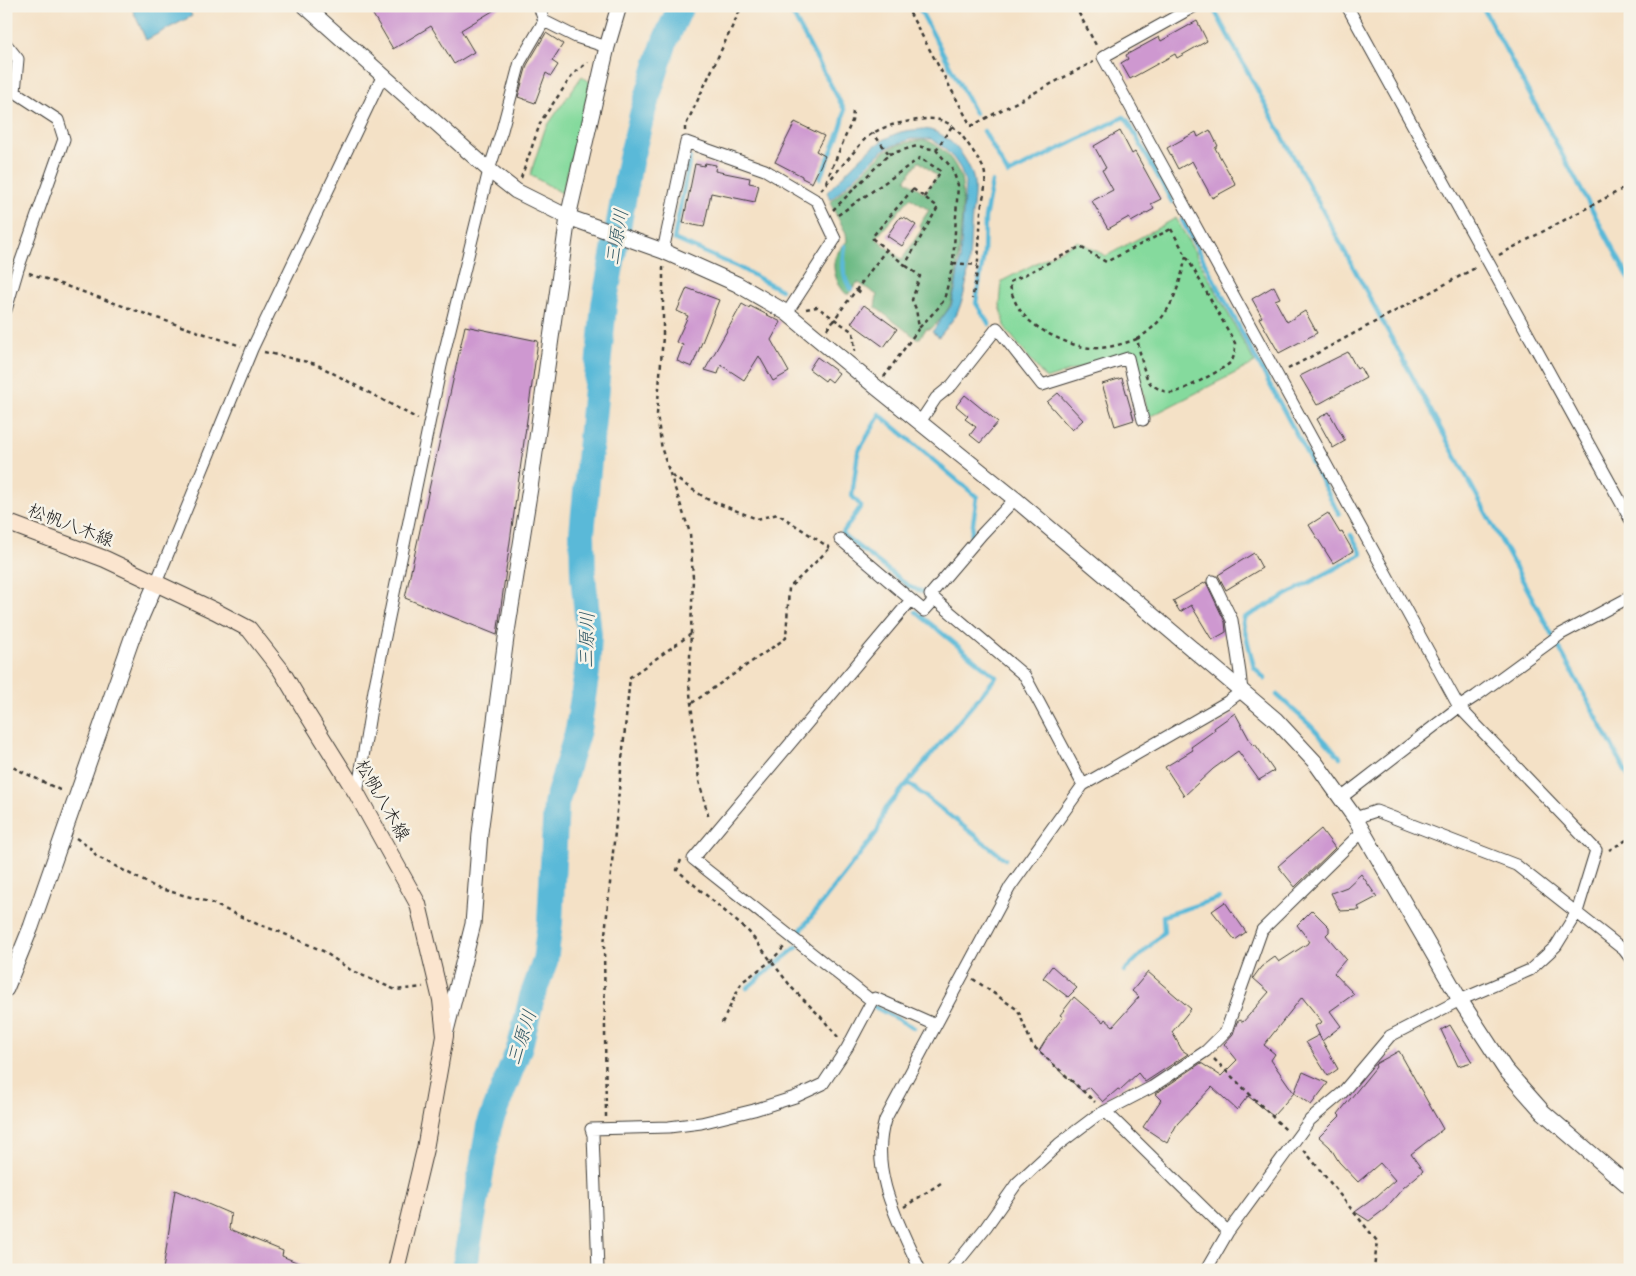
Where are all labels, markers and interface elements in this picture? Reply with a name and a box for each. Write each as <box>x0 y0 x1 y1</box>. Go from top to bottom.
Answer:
water label: 三原川 <box>600 207 637 268</box>
street label: 松帆八木線 <box>24 499 117 555</box>
water label: 三原川 <box>575 611 602 669</box>
street label: 松帆八木線 <box>348 756 415 846</box>
water label: 三原川 <box>502 1006 545 1069</box>

